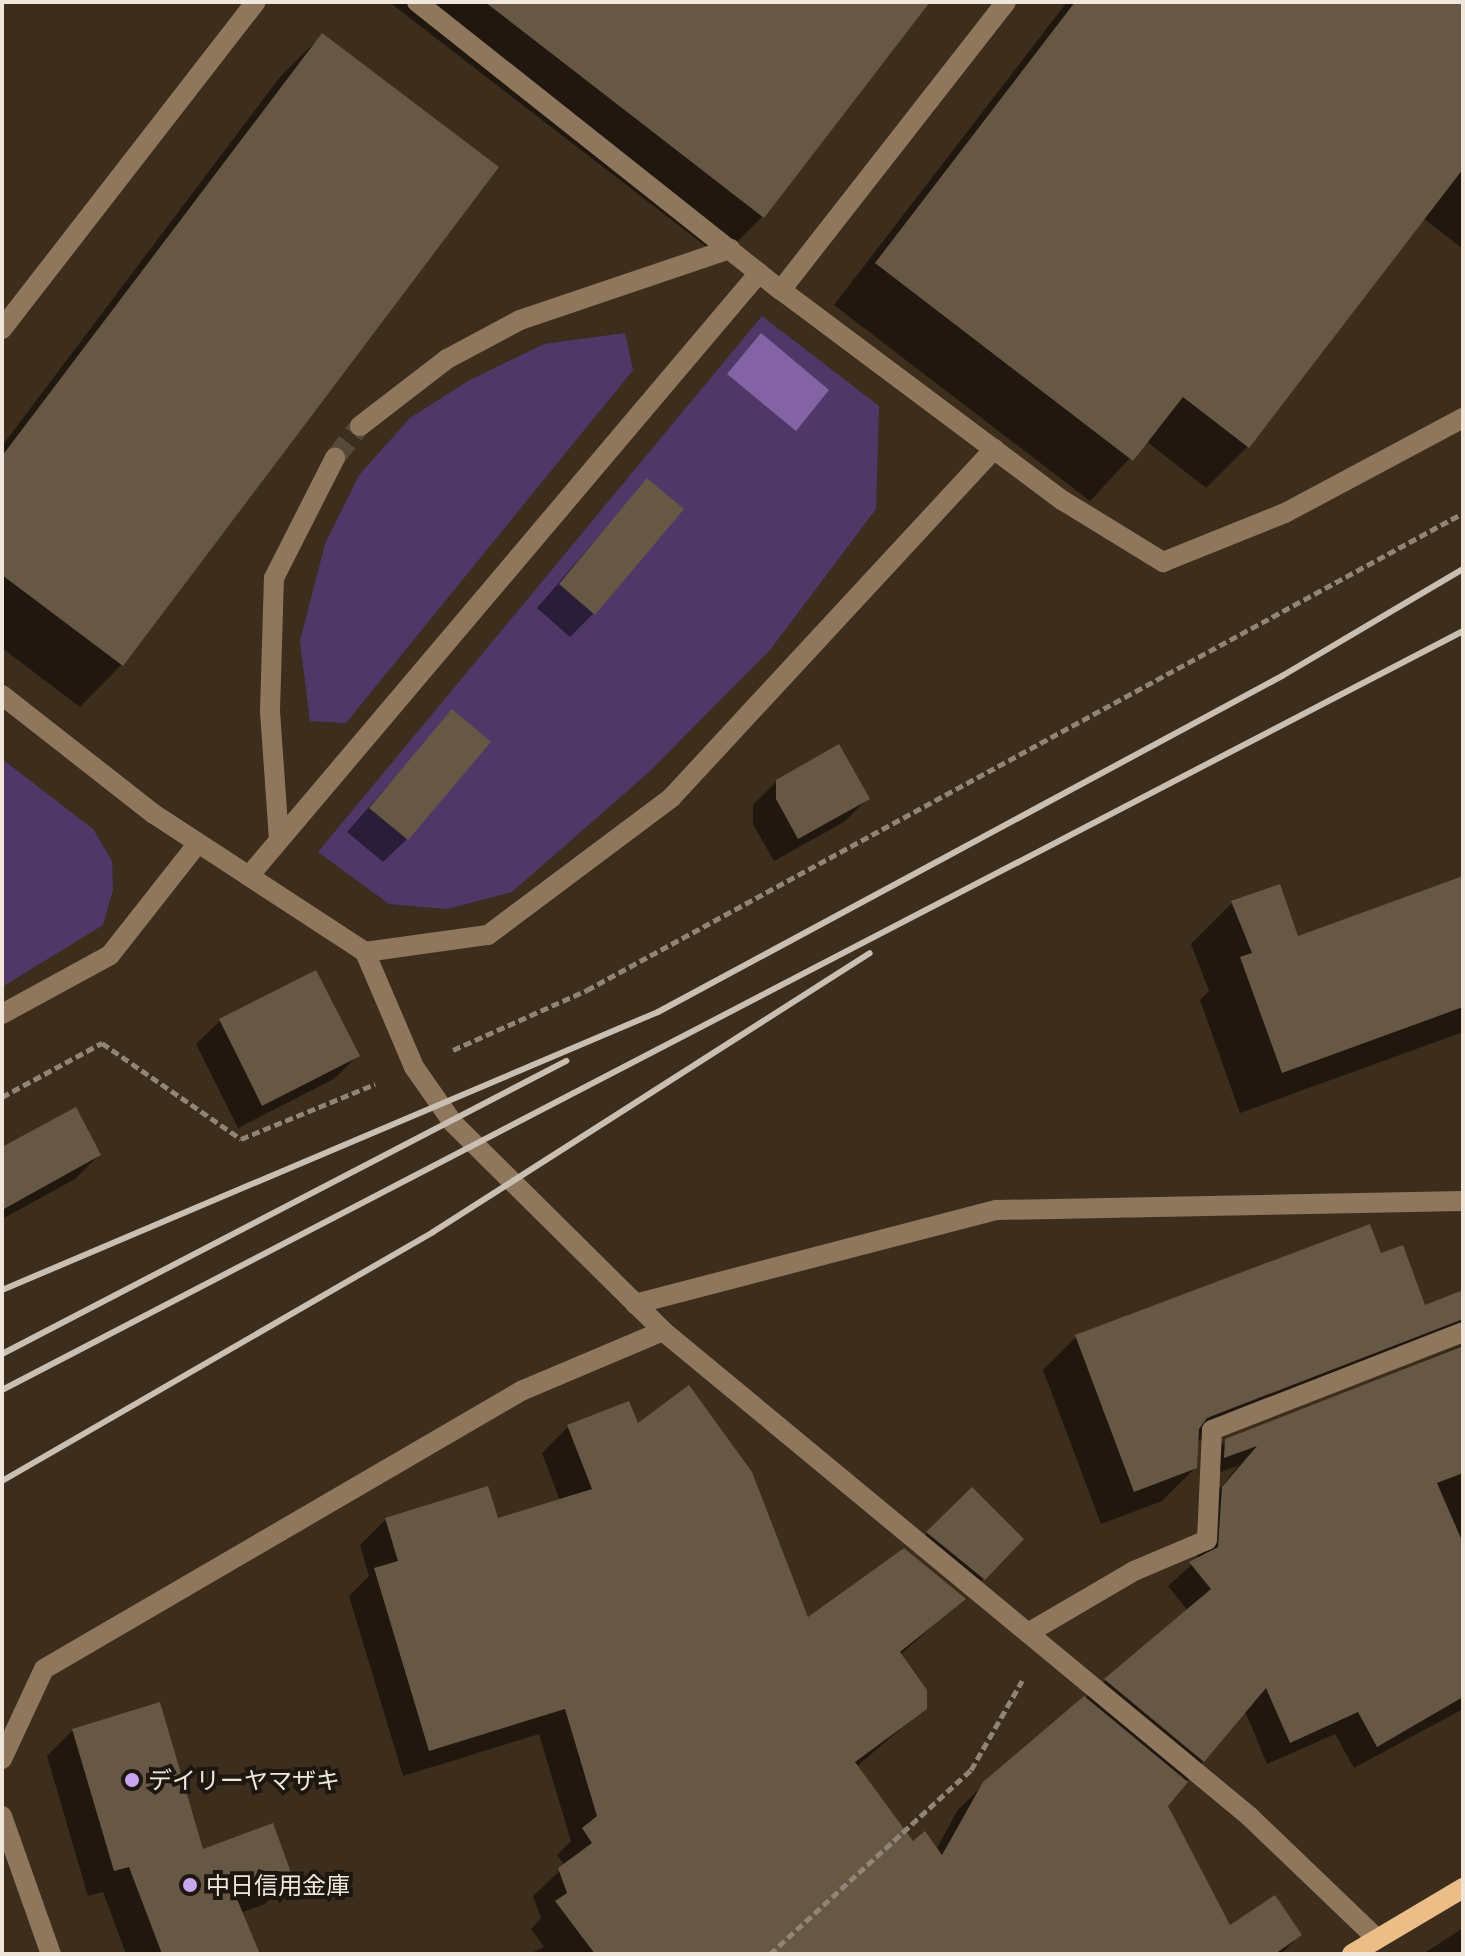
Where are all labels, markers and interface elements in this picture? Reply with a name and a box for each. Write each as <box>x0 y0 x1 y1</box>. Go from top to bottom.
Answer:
place label: デイリーヤマザキ <box>148 1766 340 1794</box>
marker: デイリーヤマザキ <box>123 1771 141 1789</box>
place label: 中日信用金庫 <box>206 1871 350 1899</box>
marker: 中日信用金庫 <box>181 1876 199 1894</box>

